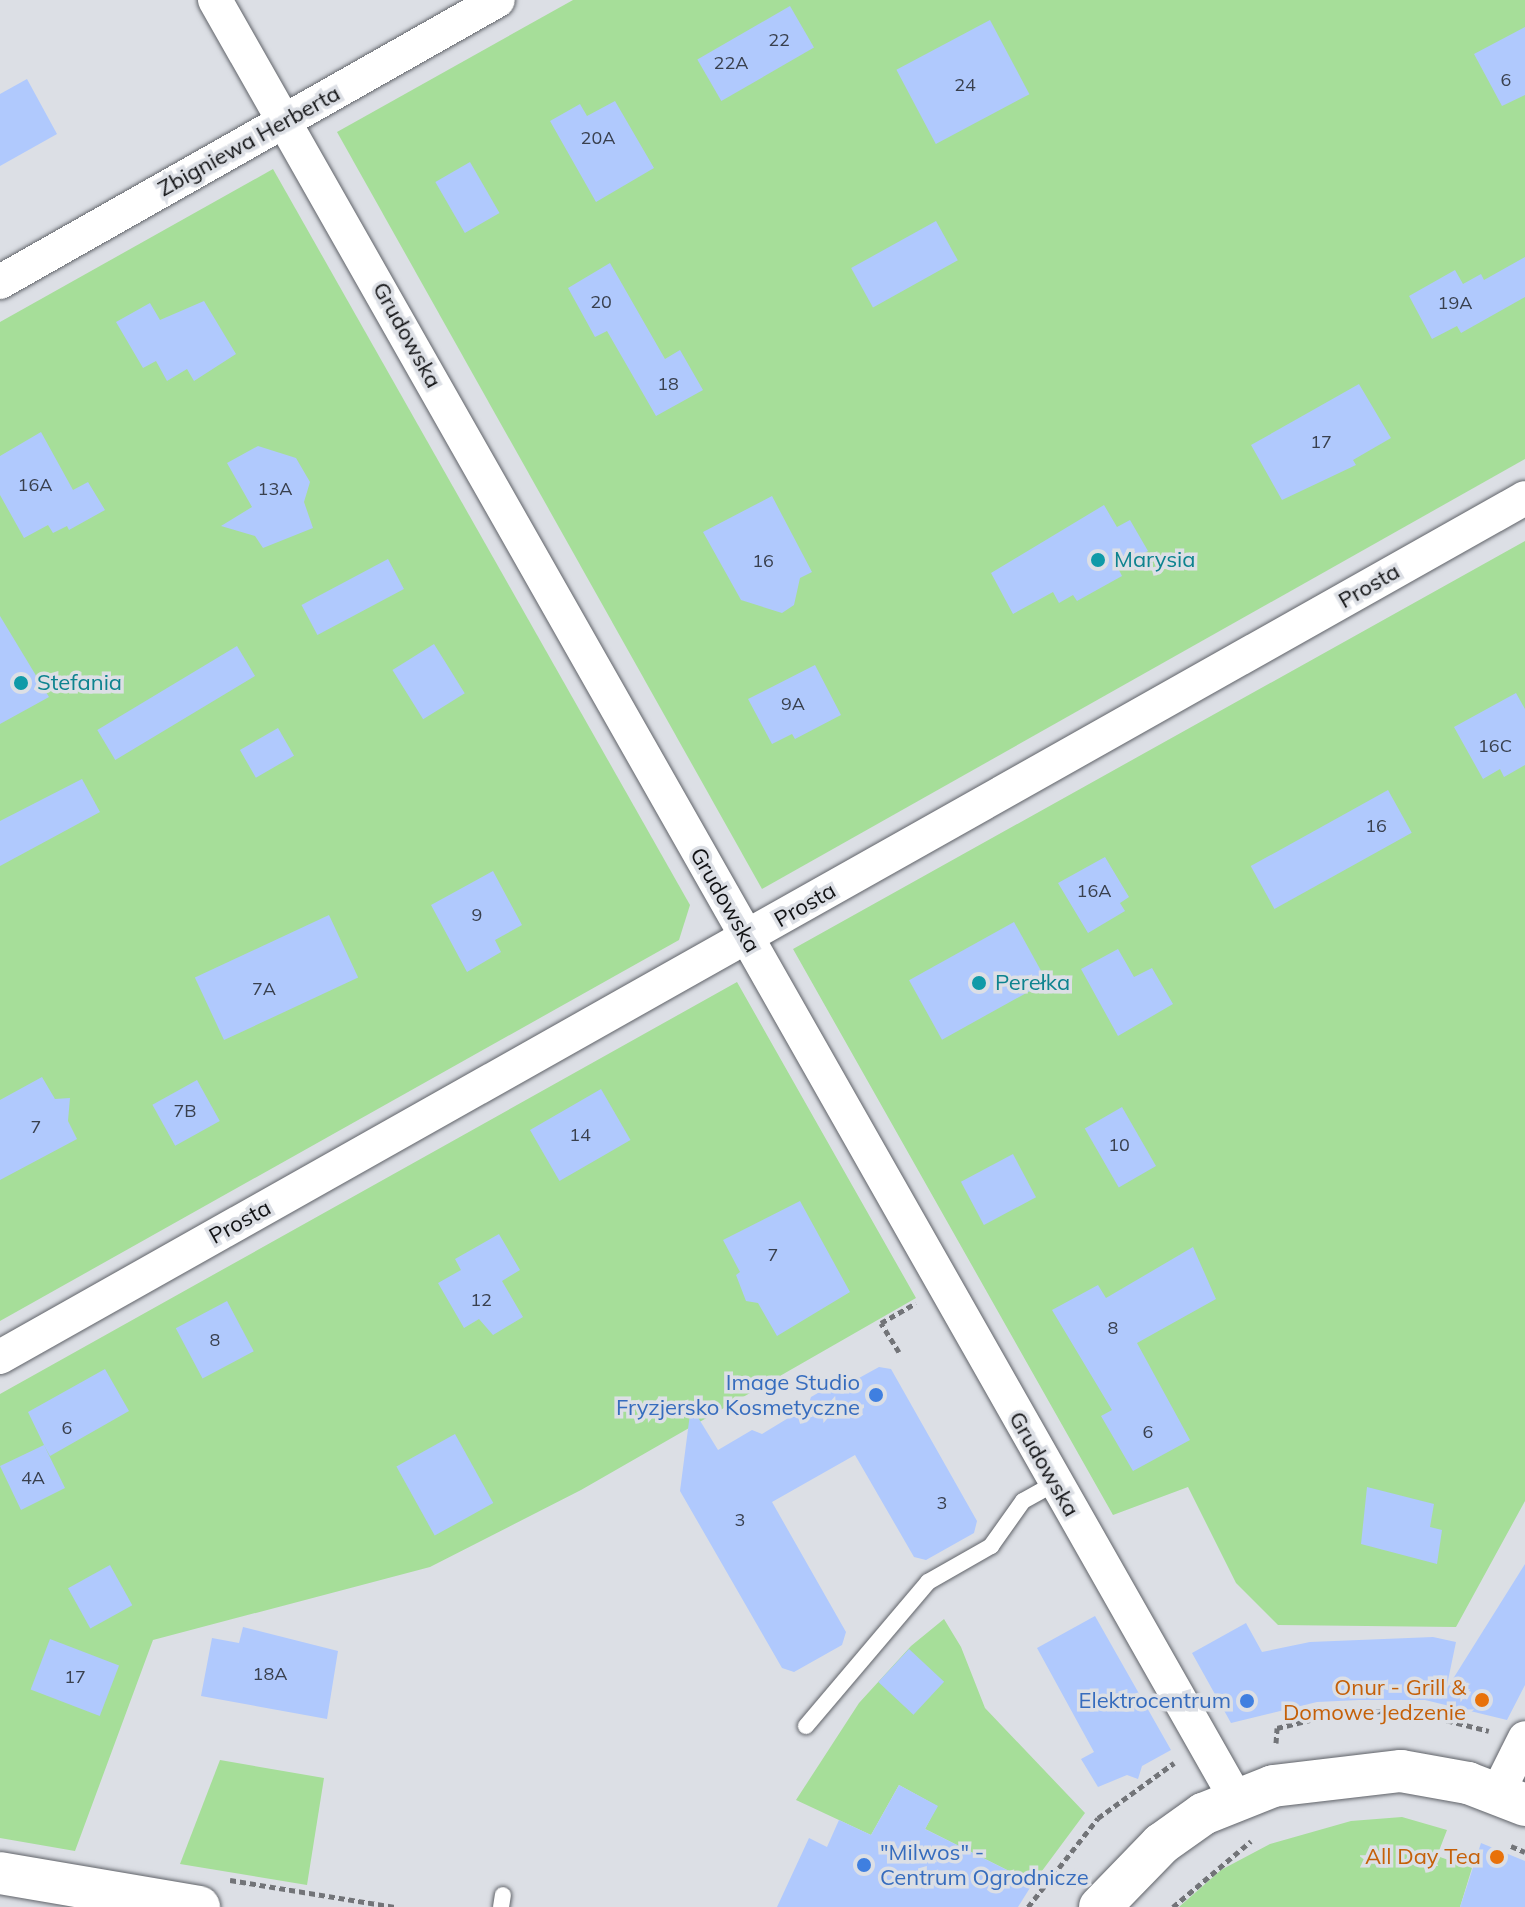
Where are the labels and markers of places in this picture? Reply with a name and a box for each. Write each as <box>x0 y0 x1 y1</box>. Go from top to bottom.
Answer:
place label: Marysia <box>1114 547 1196 573</box>
marker: Marysia <box>1089 551 1107 569</box>
place label: Stefania <box>37 670 122 696</box>
marker: Stefania <box>12 674 30 692</box>
place label: Perełka <box>995 970 1070 996</box>
marker: Perełka <box>970 974 988 992</box>
place label: Image Studio Fryzjersko Kosmetyczne <box>616 1369 860 1420</box>
marker: Image Studio Fryzjersko Kosmetyczne <box>867 1386 885 1404</box>
place label: Onur - Grill & Domowe Jedzenie <box>1283 1674 1466 1726</box>
place label: Elektrocentrum <box>1078 1688 1231 1714</box>
marker: Onur - Grill & Domowe Jedzenie <box>1473 1691 1491 1709</box>
marker: Elektrocentrum <box>1238 1692 1256 1710</box>
place label: "Milwos" - Centrum Ogrodnicze <box>880 1839 1089 1890</box>
place label: All Day Tea <box>1365 1844 1481 1870</box>
marker: All Day Tea <box>1488 1848 1506 1866</box>
marker: "Milwos" - Centrum Ogrodnicze <box>855 1856 873 1874</box>

